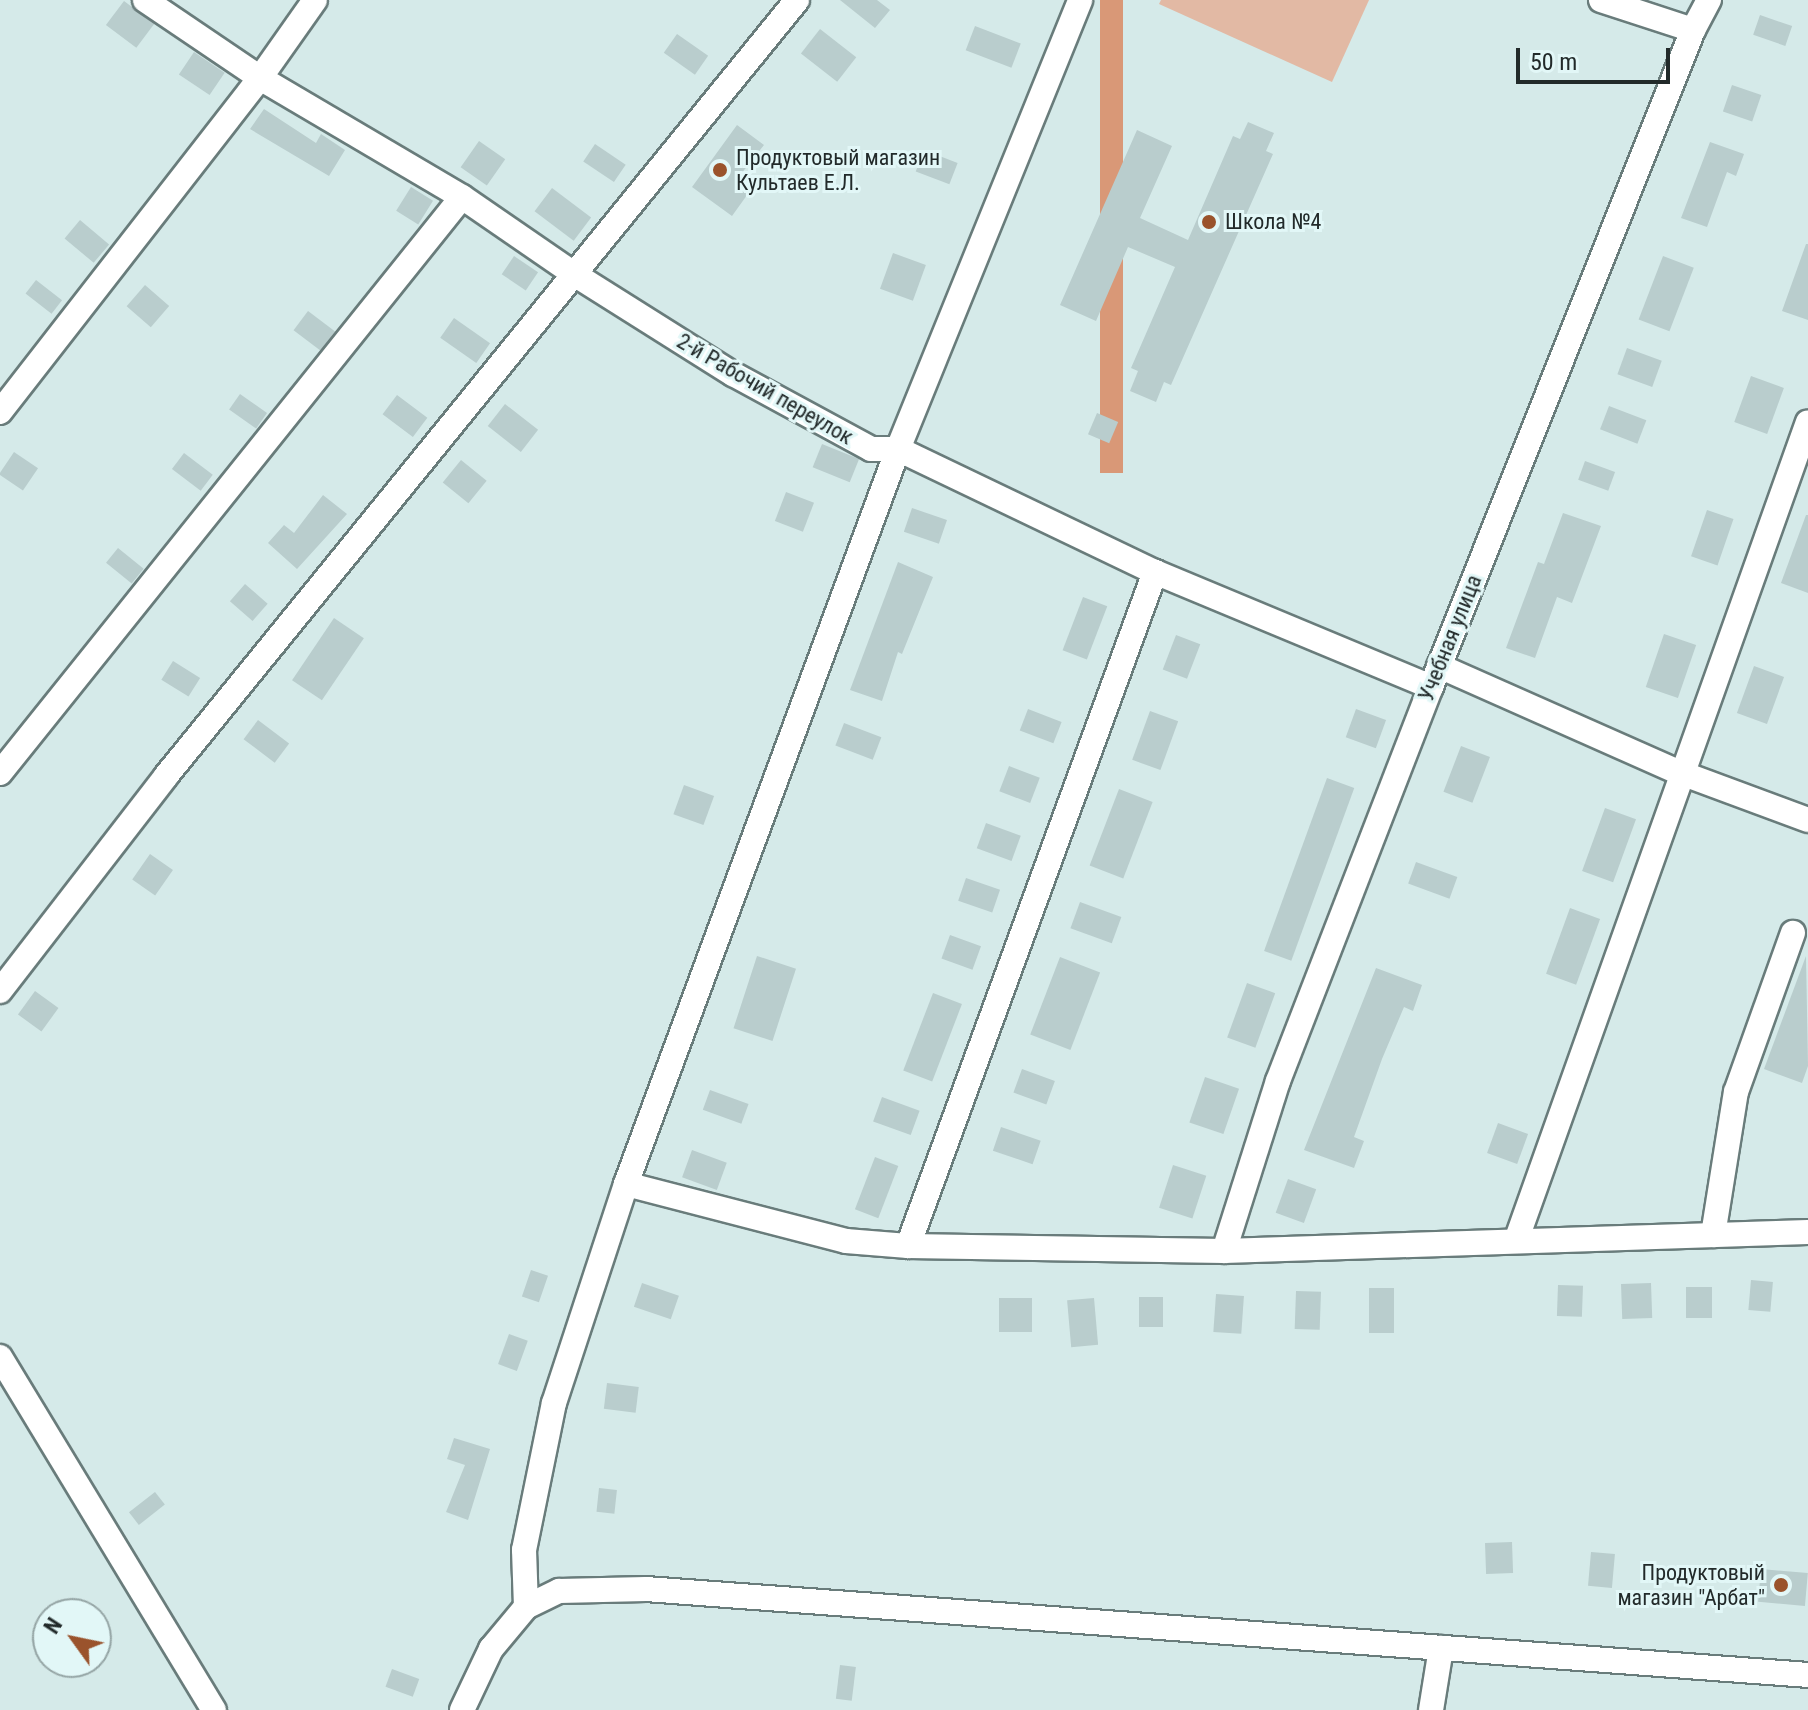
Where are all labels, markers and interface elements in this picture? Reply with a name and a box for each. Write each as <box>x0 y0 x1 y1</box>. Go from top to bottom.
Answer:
scale bar <box>1520 32 1674 82</box>
text: 50 m <box>1530 48 1577 76</box>
place label: Продуктовый магазин Культаев Е.Л. <box>736 144 940 196</box>
marker: Продуктовый магазин Культаев Е.Л. <box>711 161 729 179</box>
place label: Школа №4 <box>1225 209 1321 235</box>
marker: Школа №4 <box>1200 213 1218 231</box>
street label: 2-й Рабочий переулок <box>672 328 858 450</box>
street label: Учебная улица <box>1413 571 1487 705</box>
place label: Продуктовый магазин "Арбат" <box>1617 1559 1765 1610</box>
marker: Продуктовый магазин "Арбат" <box>1772 1576 1790 1594</box>
north arrow <box>32 1598 112 1678</box>
text: N <box>39 1613 67 1638</box>

